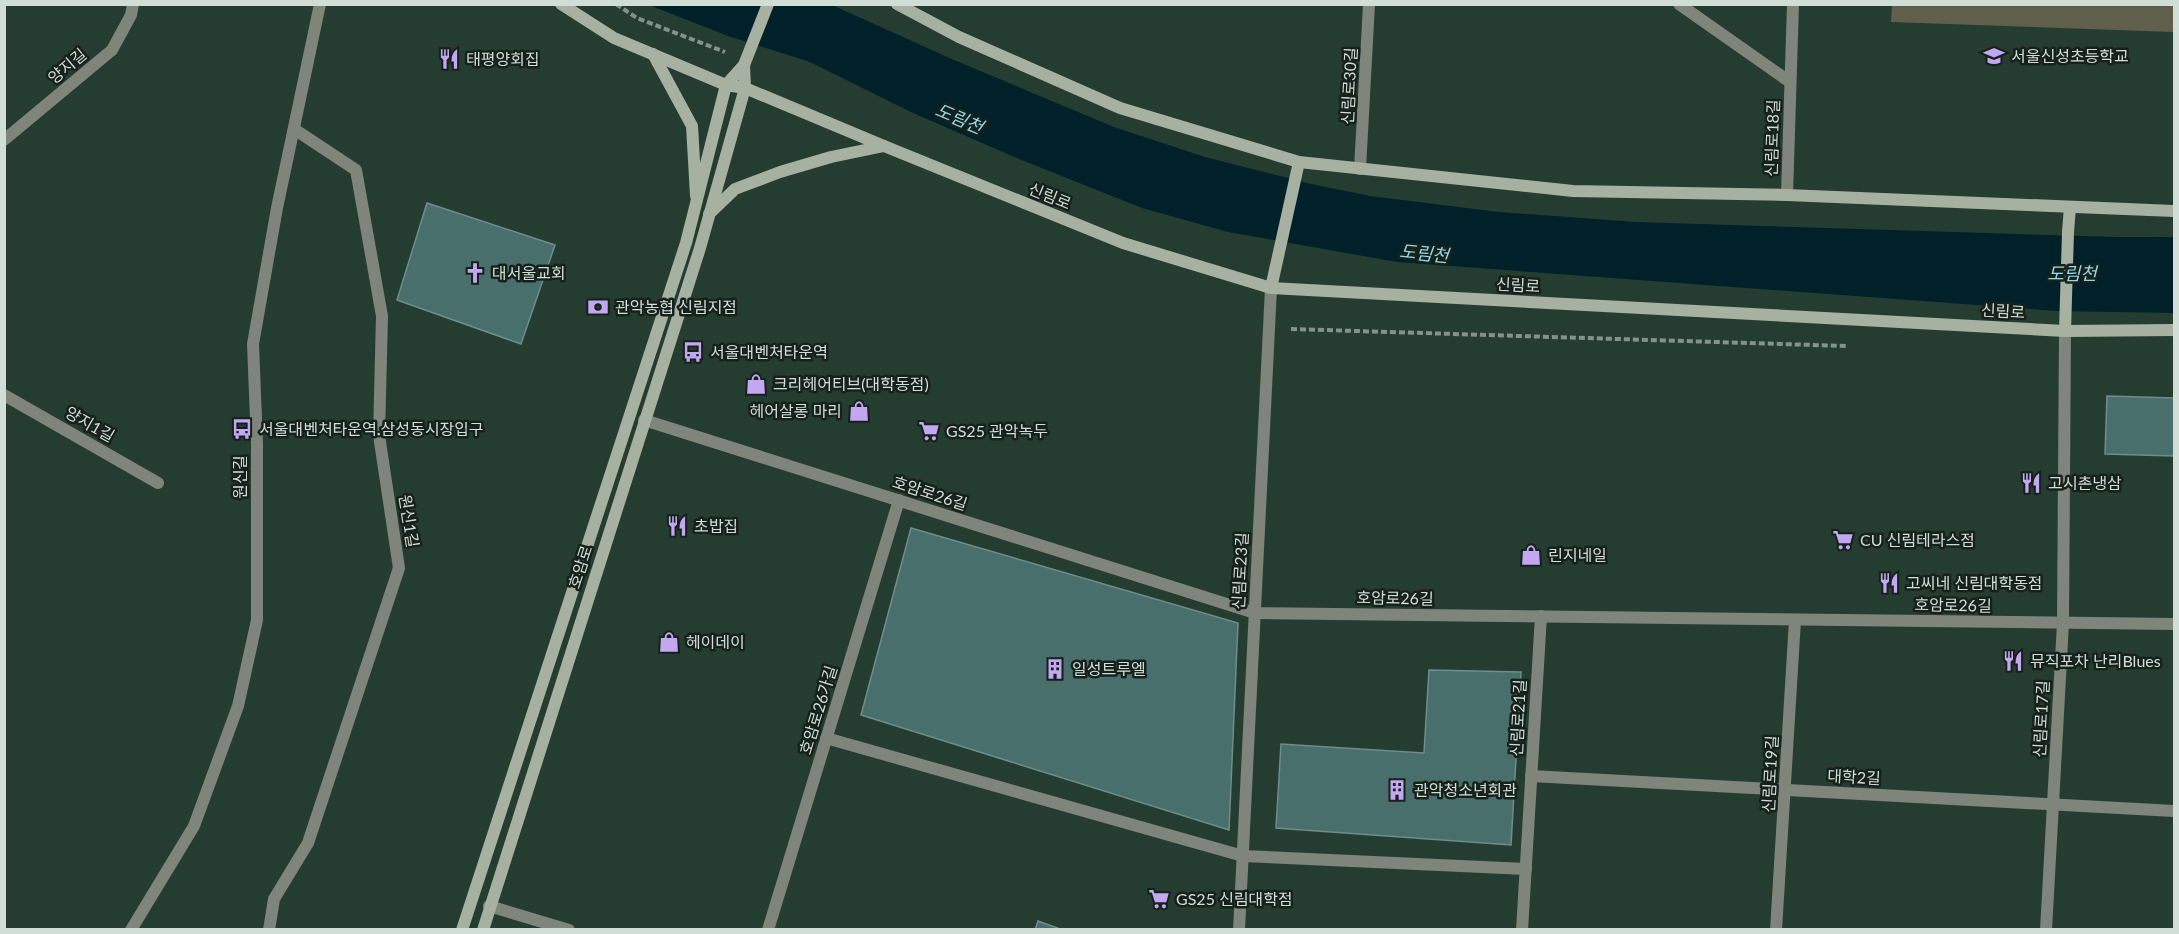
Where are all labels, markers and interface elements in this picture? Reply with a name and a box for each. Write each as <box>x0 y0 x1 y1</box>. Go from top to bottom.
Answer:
street label: 양지길 <box>44 44 90 87</box>
school or university icon: 서울신성초등학교 <box>1982 44 2006 68</box>
place label: 서울신성초등학교 <box>2011 46 2129 65</box>
restaurant icon: 태평양회집 <box>437 47 461 71</box>
street label: 신림로30길 <box>1337 47 1360 125</box>
place label: 태평양회집 <box>466 49 540 68</box>
water label: 도림천 <box>932 98 989 139</box>
street label: 신림로18길 <box>1761 99 1782 177</box>
street label: 신림로 <box>1026 178 1074 213</box>
water label: 도림천 <box>1398 239 1452 267</box>
church icon: 대서울교회 <box>463 261 487 285</box>
water label: 도림천 <box>2047 262 2099 284</box>
place label: 대서울교회 <box>492 263 566 282</box>
street label: 신림로 <box>1495 274 1541 295</box>
bank icon: 관악농협 신림지점 <box>586 295 610 319</box>
place label: 관악농협 신림지점 <box>615 297 737 316</box>
street label: 신림로 <box>1980 300 2026 321</box>
bus stop icon: 서울대벤처타운역 <box>681 340 705 364</box>
place label: 서울대벤처타운역 <box>710 342 828 361</box>
shop icon: 크리헤어티브(대학동점) <box>744 372 768 396</box>
place label: 크리헤어티브(대학동점) <box>773 374 929 393</box>
shop icon: 헤어살롱 마리 <box>847 399 871 423</box>
place label: 헤어살롱 마리 <box>750 401 842 420</box>
street label: 양지1길 <box>62 402 118 445</box>
bus stop icon: 서울대벤처타운역.삼성동시장입구 <box>230 417 254 441</box>
place label: 서울대벤처타운역.삼성동시장입구 <box>259 419 484 438</box>
supermarket icon: GS25 관악녹두 <box>917 419 941 443</box>
place label: GS25 관악녹두 <box>946 421 1048 440</box>
street label: 원신길 <box>230 455 249 499</box>
restaurant icon: 고시촌냉삼 <box>2019 471 2043 495</box>
street label: 호암로26길 <box>890 472 970 514</box>
place label: 고시촌냉삼 <box>2048 473 2122 492</box>
street label: 원신1길 <box>396 493 423 549</box>
restaurant icon: 초밥집 <box>665 514 689 538</box>
place label: 초밥집 <box>694 516 738 535</box>
supermarket icon: CU 신림테라스점 <box>1831 528 1855 552</box>
place label: CU 신림테라스점 <box>1860 530 1975 549</box>
street label: 신림로23길 <box>1228 532 1251 610</box>
street label: 호암로 <box>564 543 595 591</box>
shop icon: 린지네일 <box>1519 543 1543 567</box>
place label: 린지네일 <box>1548 545 1607 564</box>
restaurant icon: 고씨네 신림대학동점 <box>1877 571 1901 595</box>
place label: 고씨네 신림대학동점 <box>1906 573 2043 592</box>
street label: 호암로26길 <box>1356 587 1434 608</box>
street label: 호암로26길 <box>1914 594 1992 615</box>
shop icon: 헤이데이 <box>657 630 681 654</box>
place label: 헤이데이 <box>686 632 745 651</box>
restaurant icon: 뮤직포차 난리Blues <box>2001 649 2025 673</box>
place label: 뮤직포차 난리Blues <box>2030 651 2161 670</box>
building icon: 일성트루엘 <box>1043 657 1067 681</box>
place label: 일성트루엘 <box>1072 659 1146 678</box>
street label: 호암로26가길 <box>795 663 840 757</box>
street label: 신림로21길 <box>1506 679 1529 757</box>
street label: 신림로17길 <box>2029 680 2052 758</box>
street label: 신림로19길 <box>1758 735 1781 813</box>
street label: 대학2길 <box>1827 766 1881 787</box>
building icon: 관악청소년회관 <box>1385 778 1409 802</box>
place label: 관악청소년회관 <box>1414 780 1517 799</box>
supermarket icon: GS25 신림대학점 <box>1147 887 1171 911</box>
place label: GS25 신림대학점 <box>1176 889 1293 908</box>

